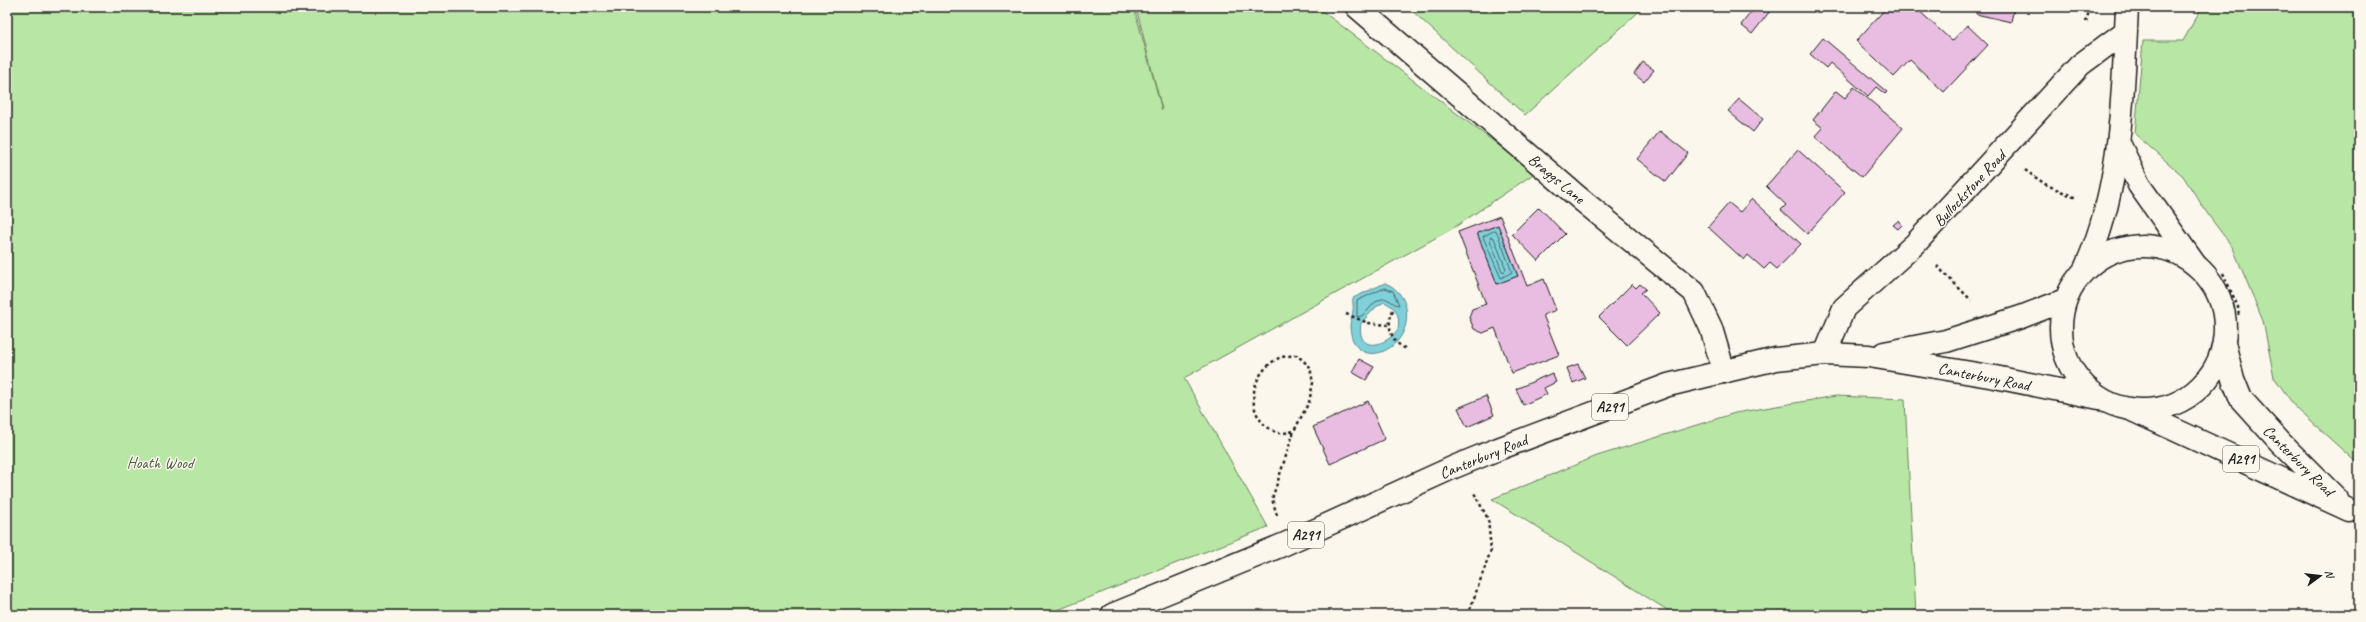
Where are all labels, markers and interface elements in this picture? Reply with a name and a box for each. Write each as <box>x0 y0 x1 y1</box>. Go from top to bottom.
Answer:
street label: Bullockstone Road <box>1929 144 2012 231</box>
street label: Braggs Lane <box>1524 149 1590 209</box>
street label: Canterbury Road <box>1936 358 2034 396</box>
road number: A291 <box>1592 394 1628 420</box>
street label: Canterbury Road <box>2258 421 2340 502</box>
street label: Canterbury Road <box>1437 429 1533 484</box>
road number: A291 <box>2223 446 2259 472</box>
park label: Hoath Wood <box>127 453 196 473</box>
road number: A291 <box>1288 522 1324 548</box>
north arrow <box>2300 556 2340 596</box>
text: N <box>2322 568 2338 581</box>

